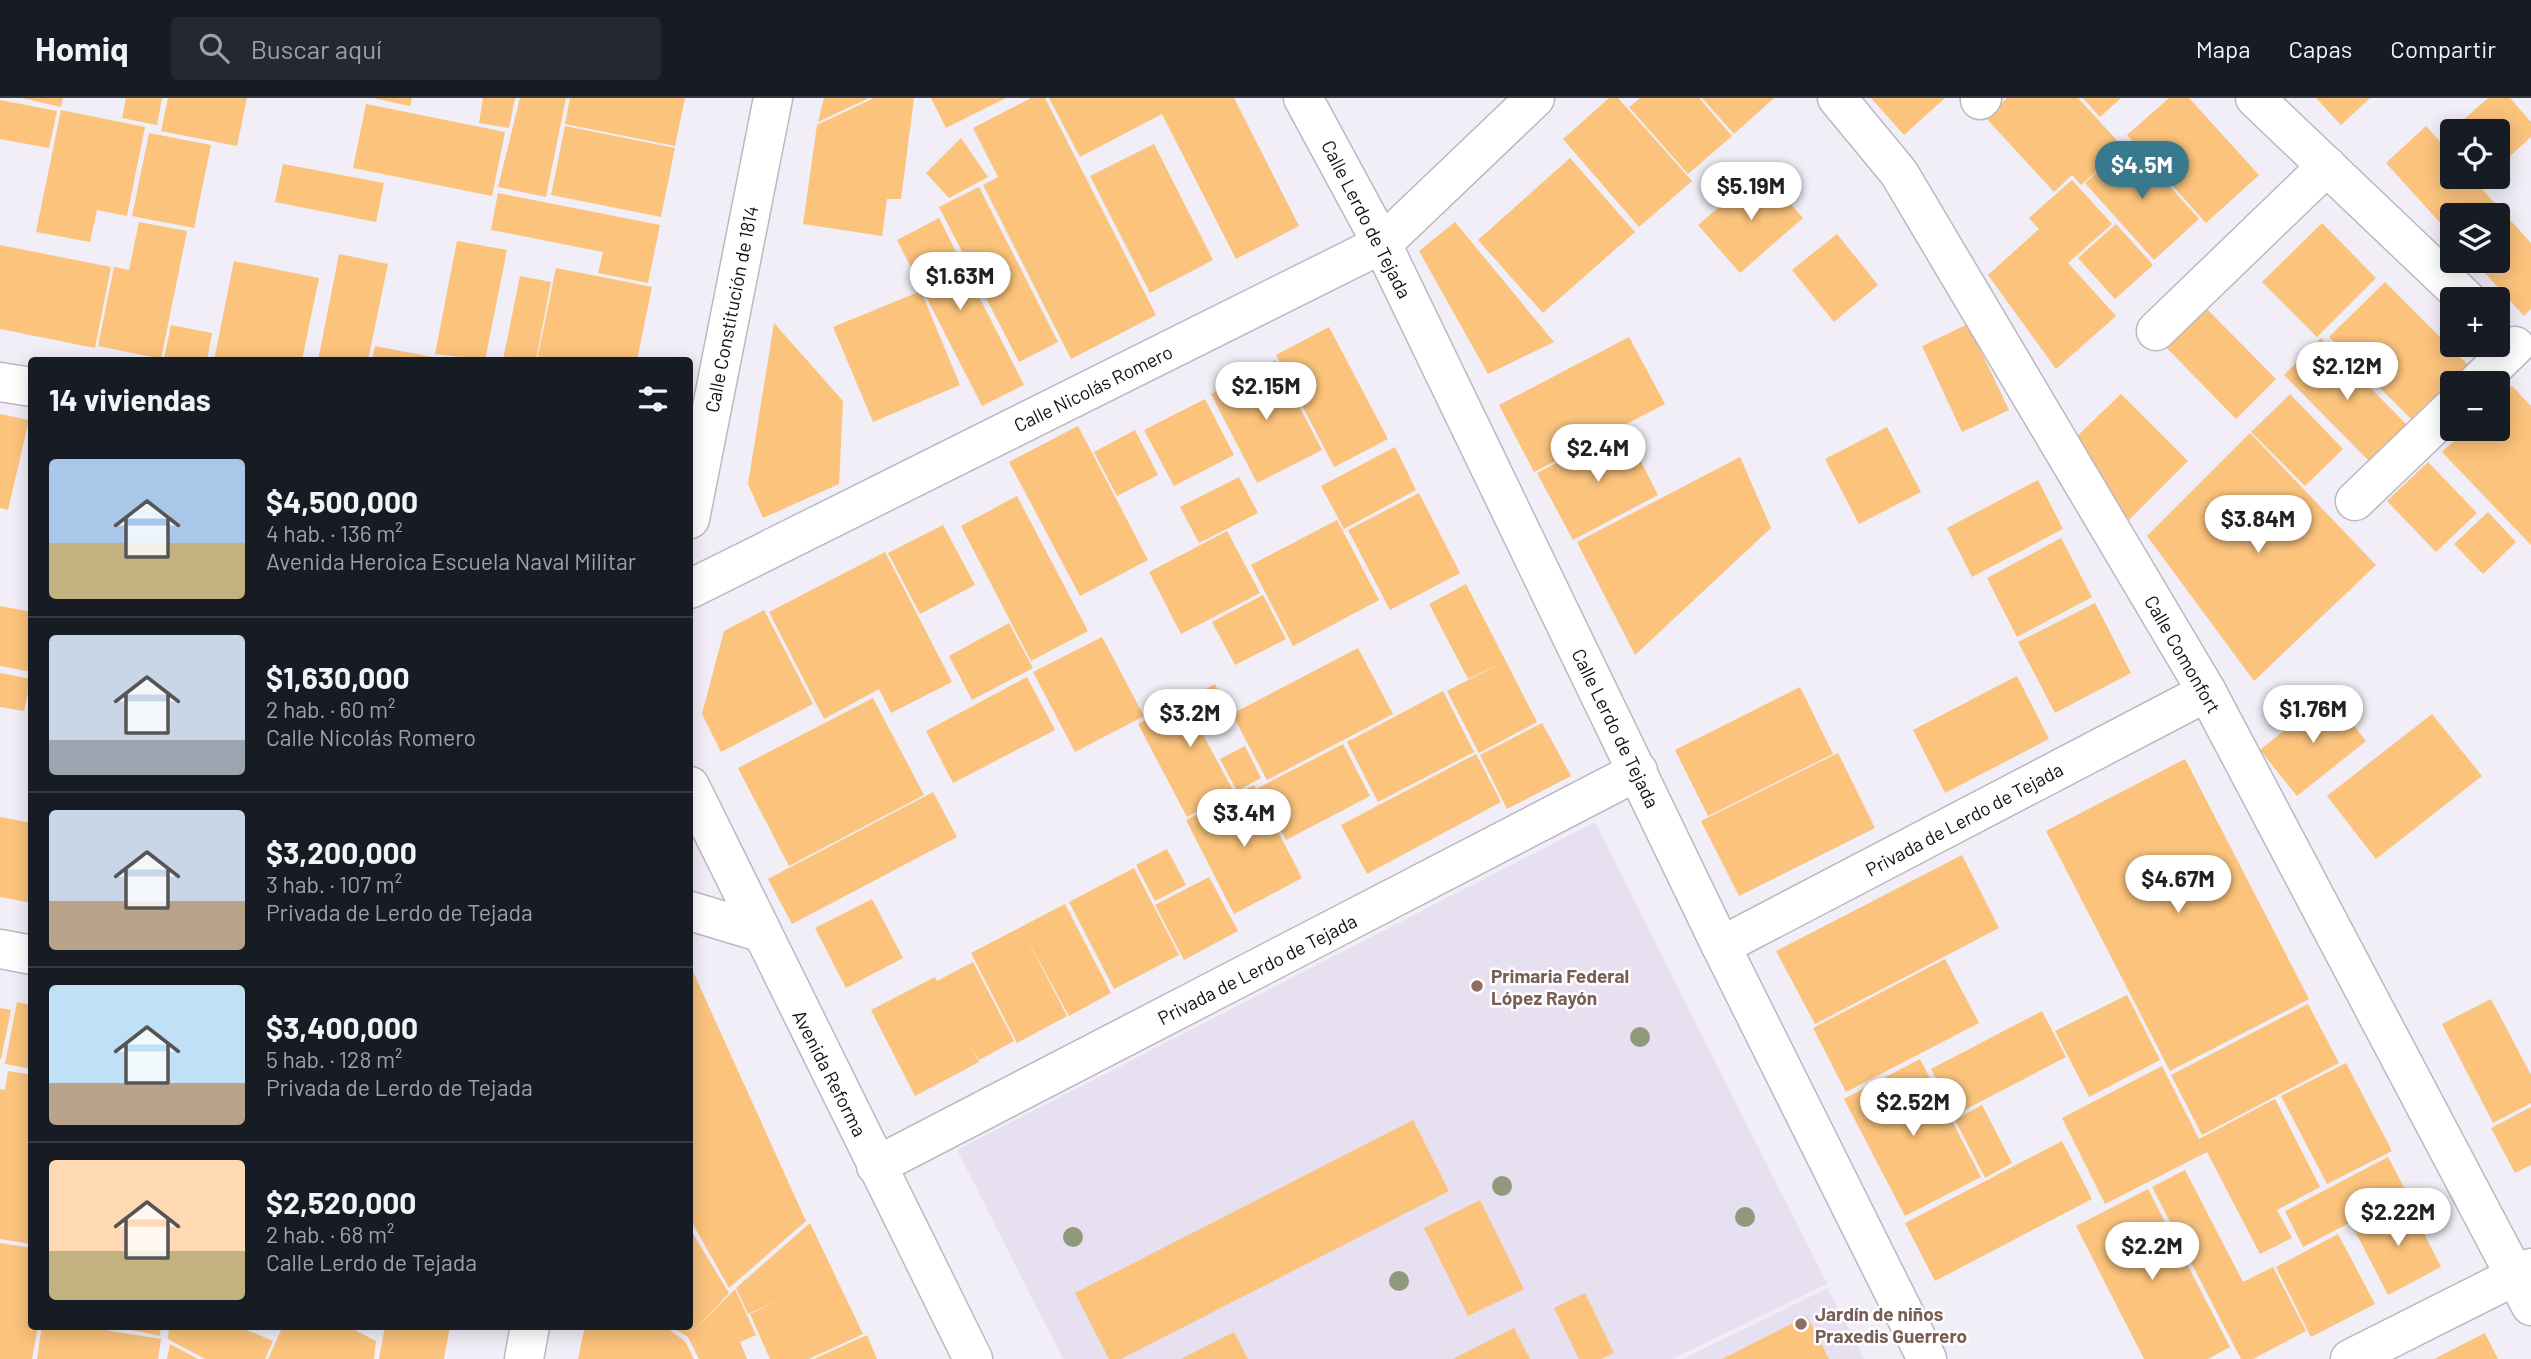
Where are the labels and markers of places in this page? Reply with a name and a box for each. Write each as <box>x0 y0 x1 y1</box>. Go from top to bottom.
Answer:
pin: $4.5M <box>2093 141 2191 201</box>
pin: $5.19M <box>1694 162 1808 222</box>
pin: $1.63M <box>903 252 1017 312</box>
pin: $2.12M <box>2290 342 2404 402</box>
pin: $2.15M <box>1209 362 1323 422</box>
pin: $2.4M <box>1549 424 1647 484</box>
pin: $3.84M <box>2201 496 2315 555</box>
pin: $1.76M <box>2256 686 2370 745</box>
pin: $3.2M <box>1141 690 1239 749</box>
pin: $3.4M <box>1195 790 1293 849</box>
pin: $4.67M <box>2121 856 2235 915</box>
place label: Primaria Federal López Rayón <box>1491 964 1629 1009</box>
marker: Primaria Federal López Rayón <box>1469 978 1485 994</box>
pin: $2.52M <box>1856 1079 1970 1138</box>
pin: $2.22M <box>2341 1188 2455 1248</box>
pin: $2.2M <box>2103 1222 2201 1282</box>
place label: Jardín de niños Praxedis Guerrero <box>1815 1302 1967 1347</box>
marker: Jardín de niños Praxedis Guerrero <box>1793 1316 1809 1332</box>

